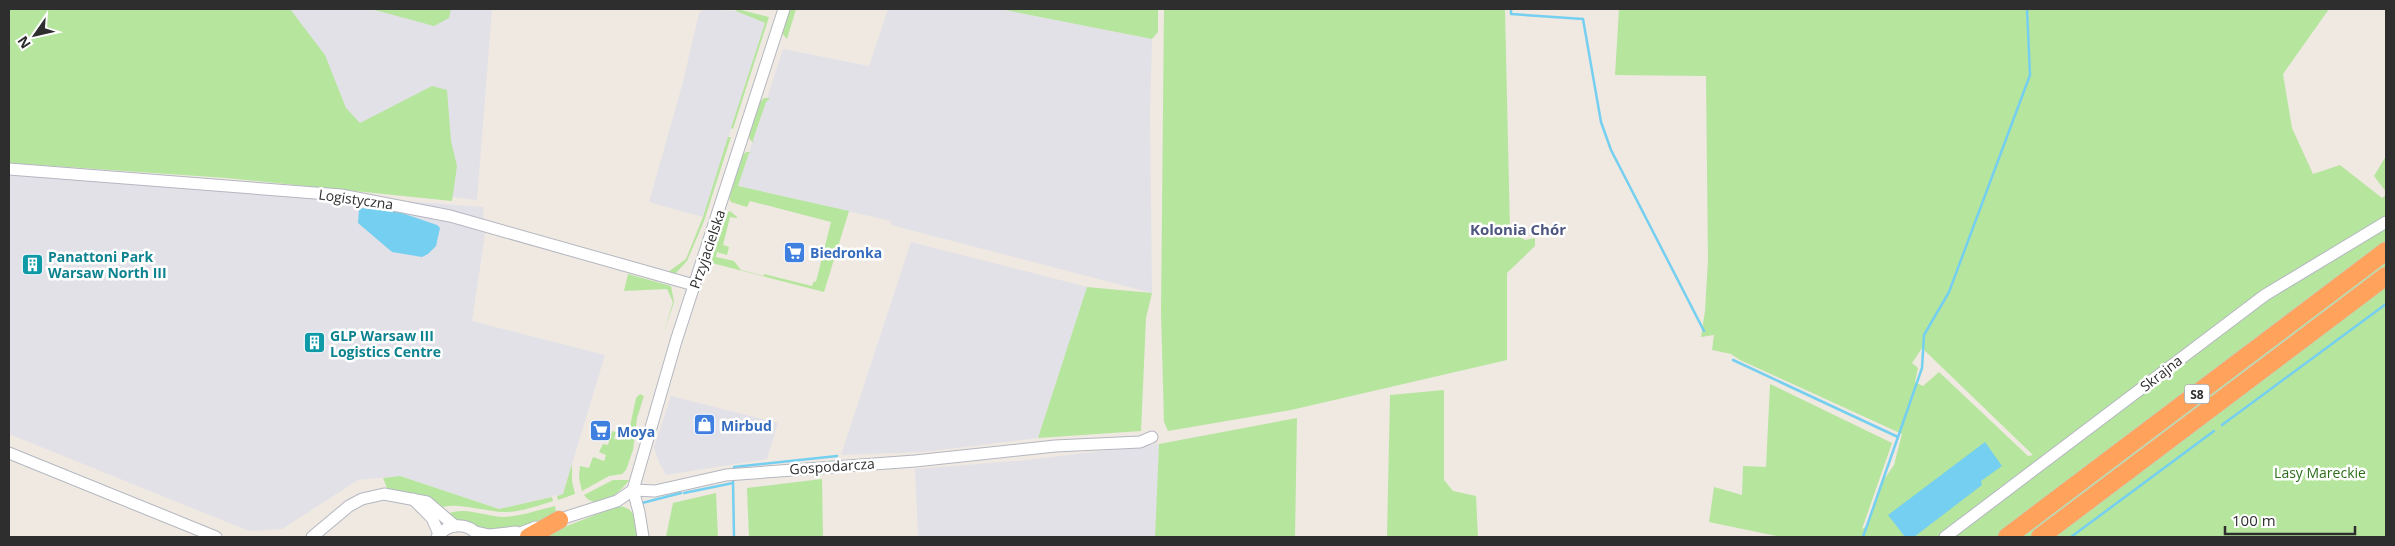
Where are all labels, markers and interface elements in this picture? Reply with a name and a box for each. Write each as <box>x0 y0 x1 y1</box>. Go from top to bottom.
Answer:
north arrow <box>10 10 60 60</box>
text: N <box>13 33 35 53</box>
street label: Logistyczna <box>317 184 395 214</box>
street label: Przyjacielska <box>685 207 729 291</box>
district label: Kolonia Chór <box>1470 219 1566 239</box>
supermarket icon: Biedronka <box>782 240 806 264</box>
place label: Biedronka <box>810 243 882 262</box>
place label: Panattoni Park Warsaw North III <box>48 247 167 282</box>
building icon: Panattoni Park Warsaw North III <box>20 252 44 276</box>
place label: GLP Warsaw III Logistics Centre <box>330 326 441 361</box>
building icon: GLP Warsaw III Logistics Centre <box>302 331 326 355</box>
street label: Skrajna <box>2136 351 2186 395</box>
road number: S8 <box>2184 384 2210 404</box>
shop icon: Mirbud <box>693 413 717 437</box>
place label: Mirbud <box>721 416 772 435</box>
supermarket icon: Moya <box>589 419 613 443</box>
place label: Moya <box>617 422 655 441</box>
street label: Gospodarcza <box>789 454 875 478</box>
park label: Lasy Mareckie <box>2274 463 2366 482</box>
scale bar <box>2225 504 2355 536</box>
text: 100 m <box>2232 510 2276 530</box>

